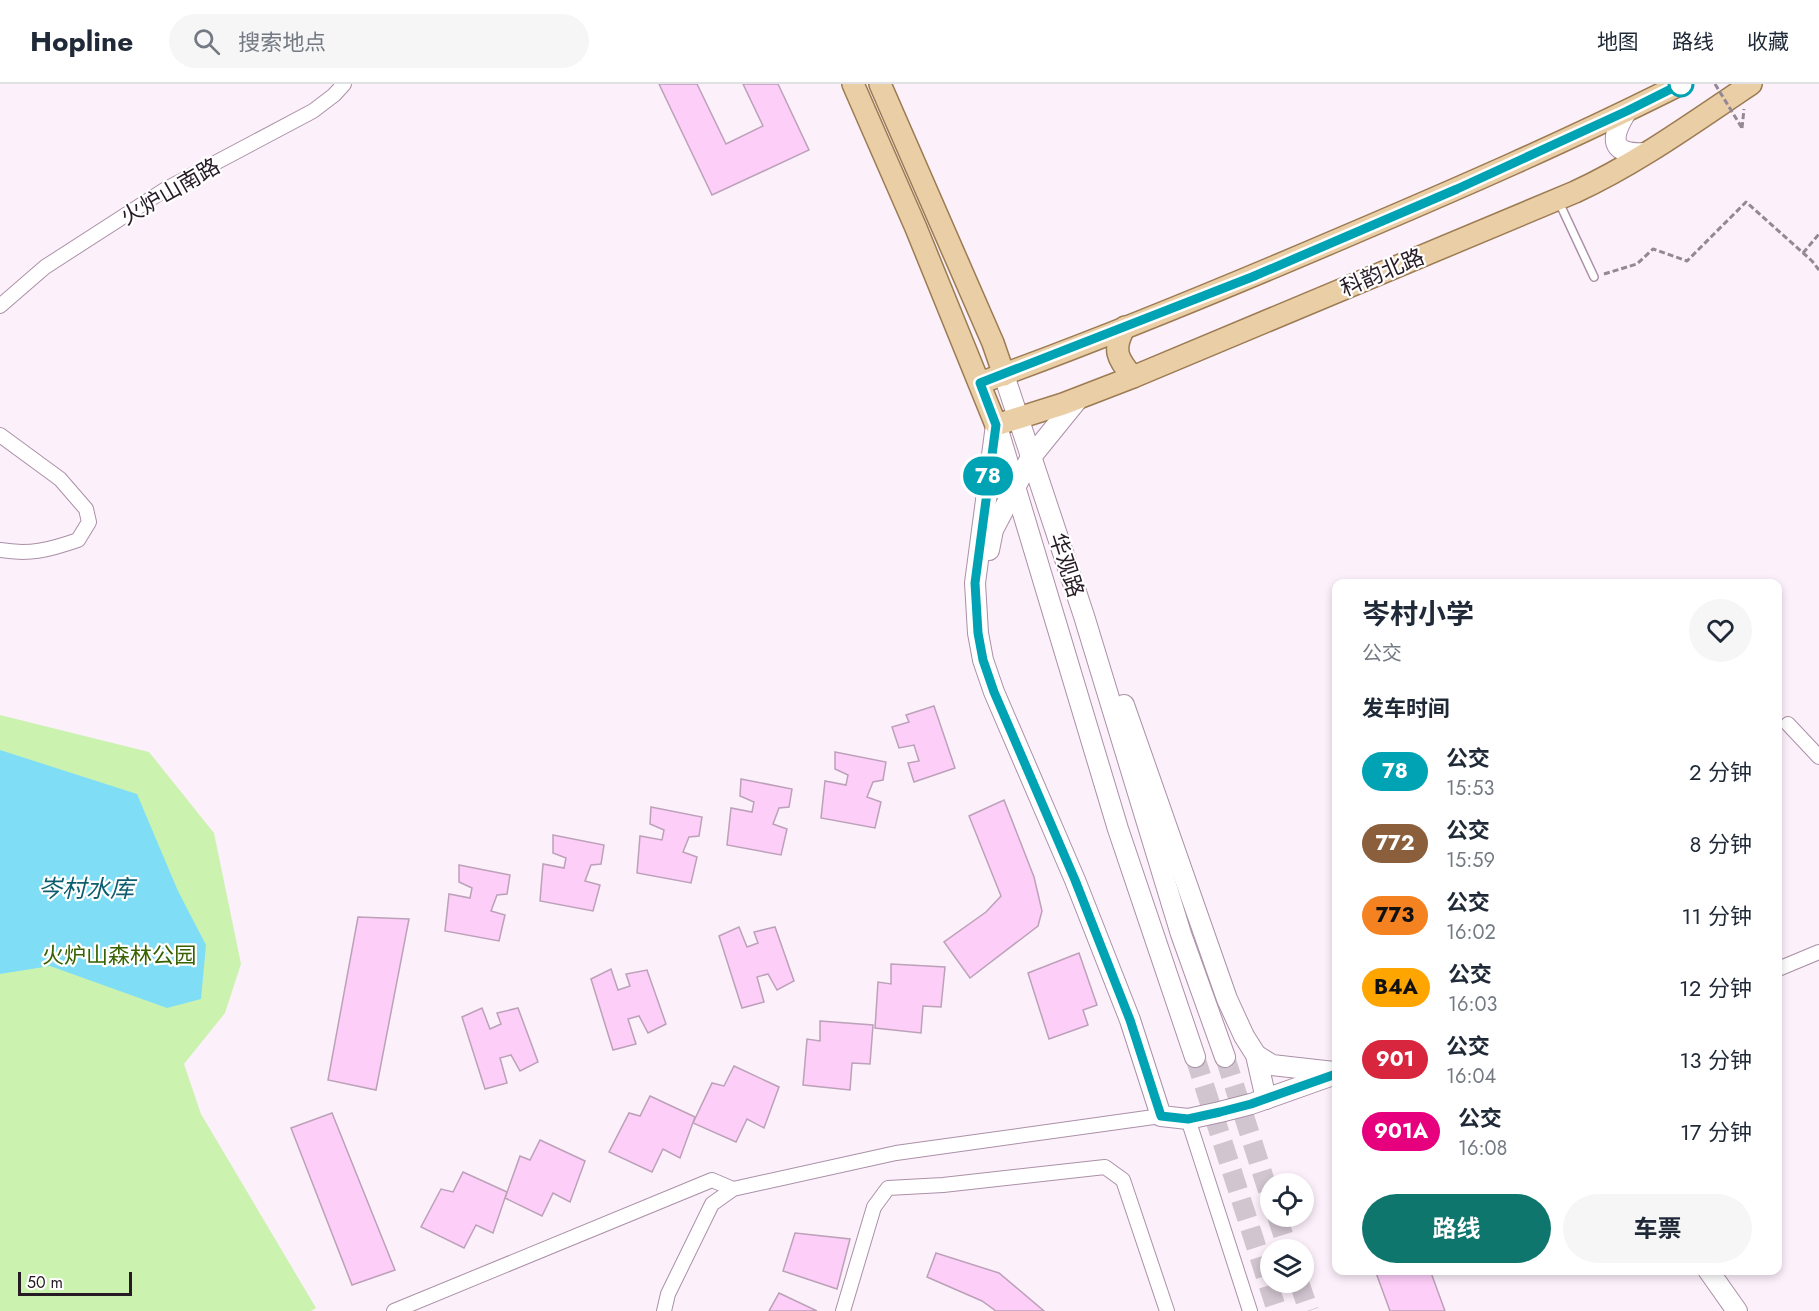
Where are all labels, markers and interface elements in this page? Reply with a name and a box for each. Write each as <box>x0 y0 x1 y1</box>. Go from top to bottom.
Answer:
search box <box>169 14 589 68</box>
text: Hopline <box>30 21 133 62</box>
icon: search <box>190 25 223 58</box>
text: 搜索地点 <box>238 26 326 58</box>
text: 地图 <box>1597 27 1639 57</box>
text: 路线 <box>1672 27 1714 57</box>
text: 收藏 <box>1747 27 1789 57</box>
unlabelled marker <box>1668 71 1694 97</box>
street label: 火炉山南路 <box>114 150 226 232</box>
street label: 科韵北路 <box>1335 240 1429 304</box>
line badge: 78 <box>961 456 1015 496</box>
text: 78 <box>975 461 1001 491</box>
street label: 华观路 <box>1042 529 1092 601</box>
text: 岑村小学 <box>1362 594 1474 635</box>
button: heart <box>1689 599 1752 662</box>
text: 公交 <box>1362 639 1402 668</box>
text: 发车时间 <box>1362 692 1450 724</box>
text: 公交 <box>1446 742 1490 774</box>
text: 78 <box>1382 756 1408 786</box>
text: 2 分钟 <box>1689 756 1752 788</box>
text: 15:53 <box>1446 774 1494 803</box>
text: 公交 <box>1446 814 1490 846</box>
text: 772 <box>1375 828 1415 858</box>
text: 8 分钟 <box>1689 828 1752 860</box>
text: 15:59 <box>1446 846 1495 875</box>
water label: 岑村水库 <box>38 871 138 906</box>
text: 公交 <box>1446 886 1490 918</box>
text: 773 <box>1376 900 1414 930</box>
text: 11 分钟 <box>1682 900 1752 932</box>
text: 16:02 <box>1446 918 1496 947</box>
park label: 火炉山森林公园 <box>42 939 196 971</box>
text: 公交 <box>1448 958 1492 990</box>
text: B4A <box>1374 972 1418 1002</box>
text: 12 分钟 <box>1679 972 1752 1004</box>
text: 16:03 <box>1448 990 1498 1019</box>
text: 公交 <box>1446 1030 1490 1062</box>
text: 901 <box>1376 1044 1414 1074</box>
text: 13 分钟 <box>1679 1044 1752 1076</box>
text: 16:04 <box>1446 1062 1496 1091</box>
text: 公交 <box>1458 1102 1502 1134</box>
text: 901A <box>1374 1116 1428 1146</box>
text: 17 分钟 <box>1680 1116 1752 1148</box>
text: 16:08 <box>1458 1134 1508 1163</box>
map controls <box>1260 1173 1314 1293</box>
button: locate <box>1260 1173 1314 1227</box>
button: 路线 <box>1362 1194 1551 1263</box>
button: 车票 <box>1563 1194 1752 1263</box>
button: layers <box>1260 1239 1314 1293</box>
scale bar <box>18 1269 132 1296</box>
text: 50 m <box>27 1271 63 1294</box>

